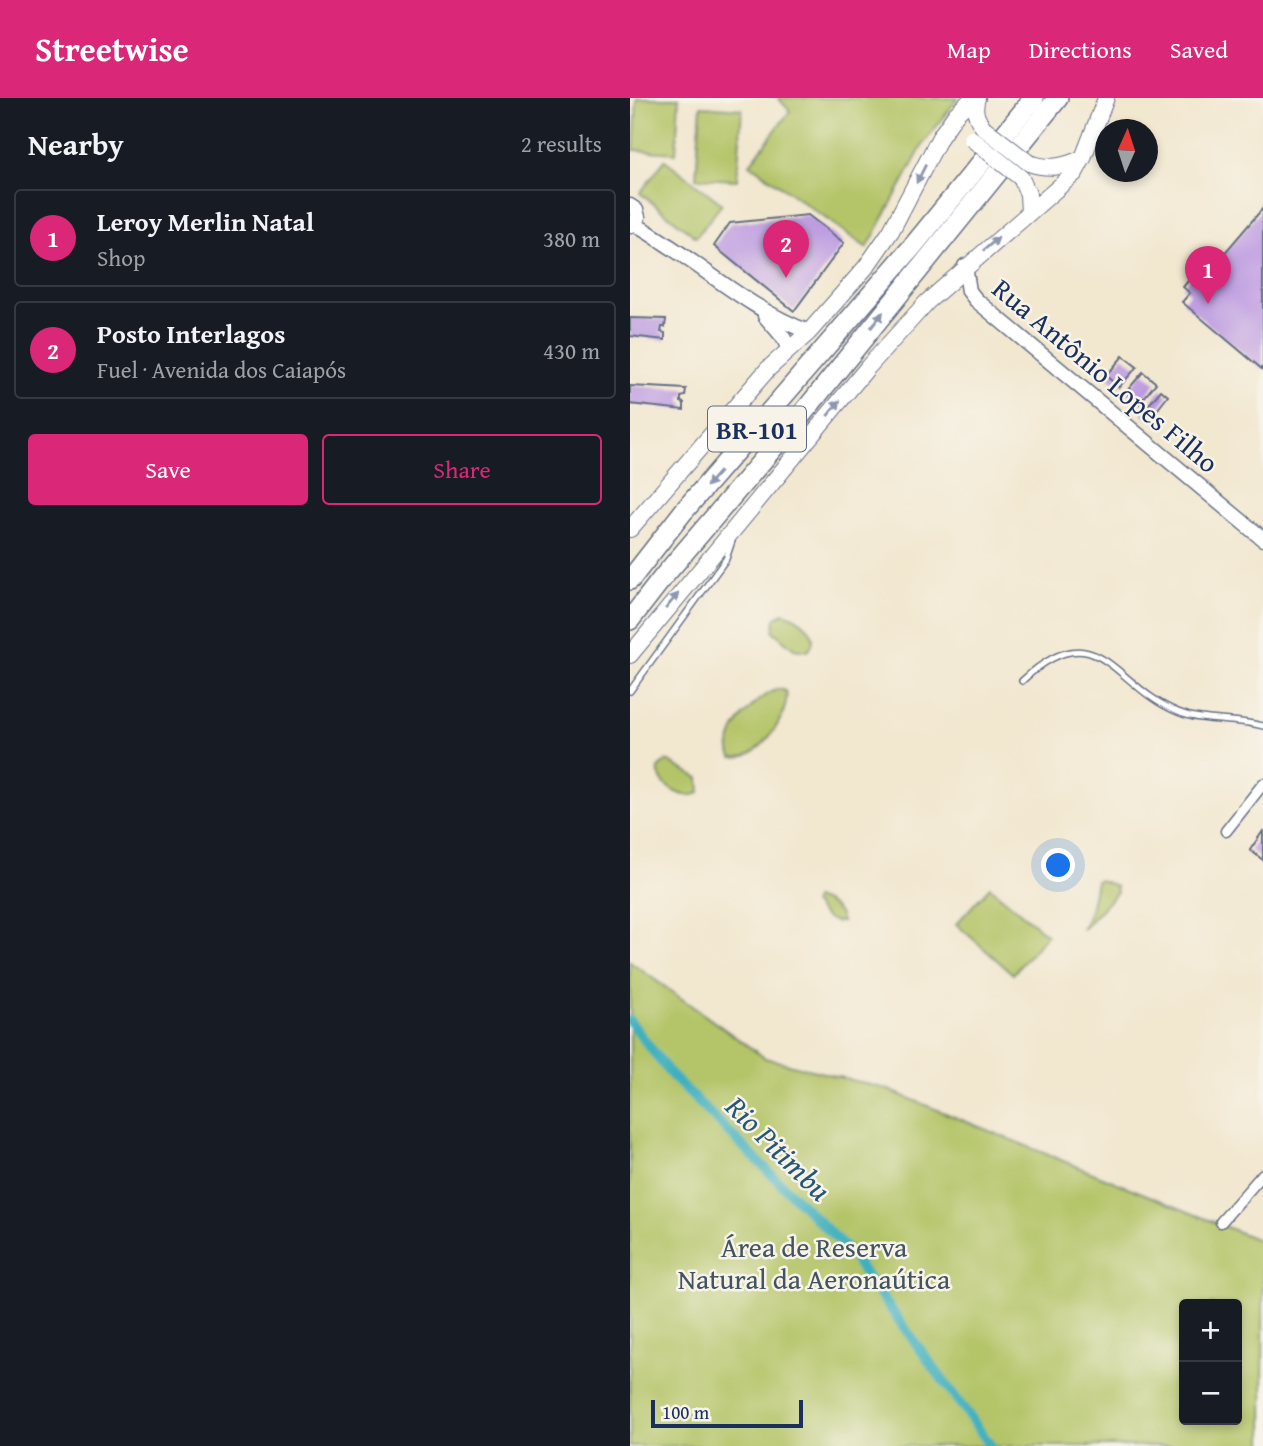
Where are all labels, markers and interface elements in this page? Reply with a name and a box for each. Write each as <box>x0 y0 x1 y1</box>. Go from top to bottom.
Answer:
text: Streetwise <box>35 25 189 73</box>
text: Map <box>947 32 991 67</box>
text: Directions <box>1029 32 1132 67</box>
text: Saved <box>1170 32 1228 67</box>
north arrow <box>1095 119 1158 182</box>
text: Nearby <box>28 122 124 166</box>
text: 2 results <box>521 127 602 160</box>
one-way arrow <box>915 164 927 184</box>
text: Leroy Merlin Natal <box>97 202 314 241</box>
pin: 2 <box>763 220 809 278</box>
text: 1 <box>47 222 59 255</box>
text: 380 m <box>543 222 600 255</box>
one-way arrow <box>982 237 1000 252</box>
text: Shop <box>97 241 145 274</box>
pin: 1 <box>1185 246 1231 304</box>
street label: Rua Antônio Lopes Filho <box>984 268 1228 482</box>
one-way arrow <box>869 311 883 329</box>
text: Posto Interlagos <box>97 314 285 353</box>
text: 2 <box>47 334 59 367</box>
text: 430 m <box>543 334 600 367</box>
text: Fuel · Avenida dos Caiapós <box>97 353 346 386</box>
one-way arrow <box>826 399 842 417</box>
road number: BR-101 <box>708 406 806 452</box>
button: Save <box>28 434 308 505</box>
button: Share <box>322 434 602 505</box>
one-way arrow <box>706 470 721 487</box>
one-way arrow <box>664 593 679 610</box>
your location <box>1041 848 1075 882</box>
water label: Rio Pitimbu <box>715 1084 842 1211</box>
park label: Área de Reserva Natural da Aeronaútica <box>678 1226 951 1299</box>
map controls <box>1179 1299 1242 1425</box>
button: + <box>1179 1299 1242 1362</box>
button: − <box>1179 1362 1242 1425</box>
scale bar <box>651 1397 803 1429</box>
text: 100 m <box>662 1398 709 1426</box>

